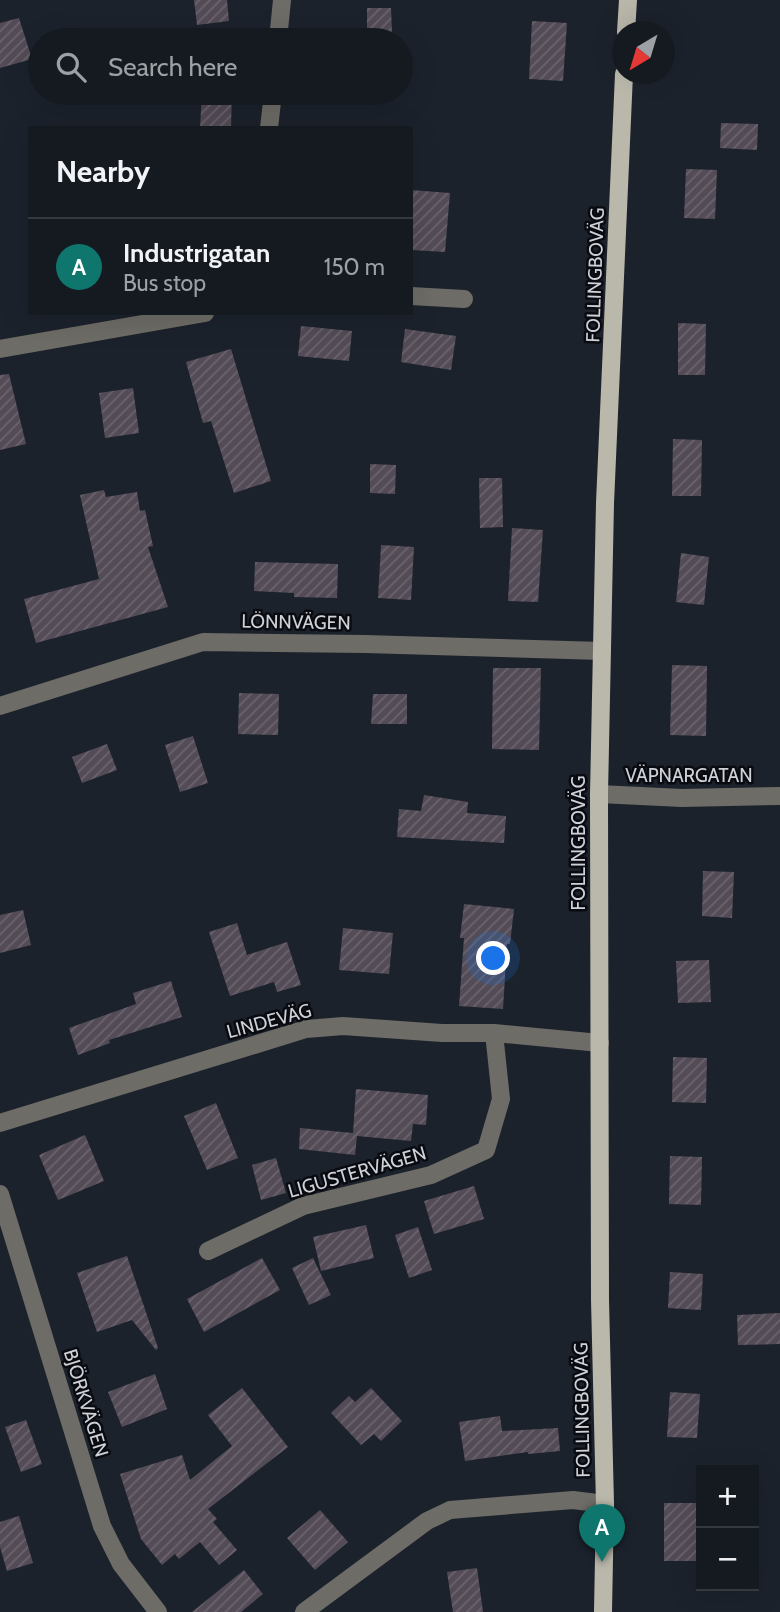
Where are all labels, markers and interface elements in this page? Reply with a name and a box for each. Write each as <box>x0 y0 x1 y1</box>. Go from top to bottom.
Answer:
north arrow <box>612 21 675 84</box>
search box <box>28 28 413 105</box>
icon: search <box>52 48 90 86</box>
text: Search here <box>108 51 237 83</box>
text: Nearby <box>56 153 150 190</box>
street label: FOLLINGBOVÄG <box>581 207 609 343</box>
text: Industrigatan <box>123 237 270 269</box>
text: A <box>72 253 86 281</box>
text: 150 m <box>324 253 385 281</box>
text: Bus stop <box>123 269 206 297</box>
street label: LÖNNVÄGEN <box>241 610 351 634</box>
street label: VÄPNARGATAN <box>625 764 753 787</box>
street label: FOLLINGBOVÄG <box>567 775 590 911</box>
your location <box>476 941 510 975</box>
street label: LINDEVÄG <box>224 999 314 1043</box>
street label: LIGUSTERVÄGEN <box>285 1141 429 1203</box>
street label: FOLLINGBOVÄG <box>569 1342 595 1478</box>
street label: BJÖRKVÄGEN <box>59 1346 113 1460</box>
map controls <box>696 1465 759 1591</box>
button: + <box>696 1465 759 1528</box>
pin: A <box>579 1504 625 1562</box>
button: − <box>696 1528 759 1591</box>

